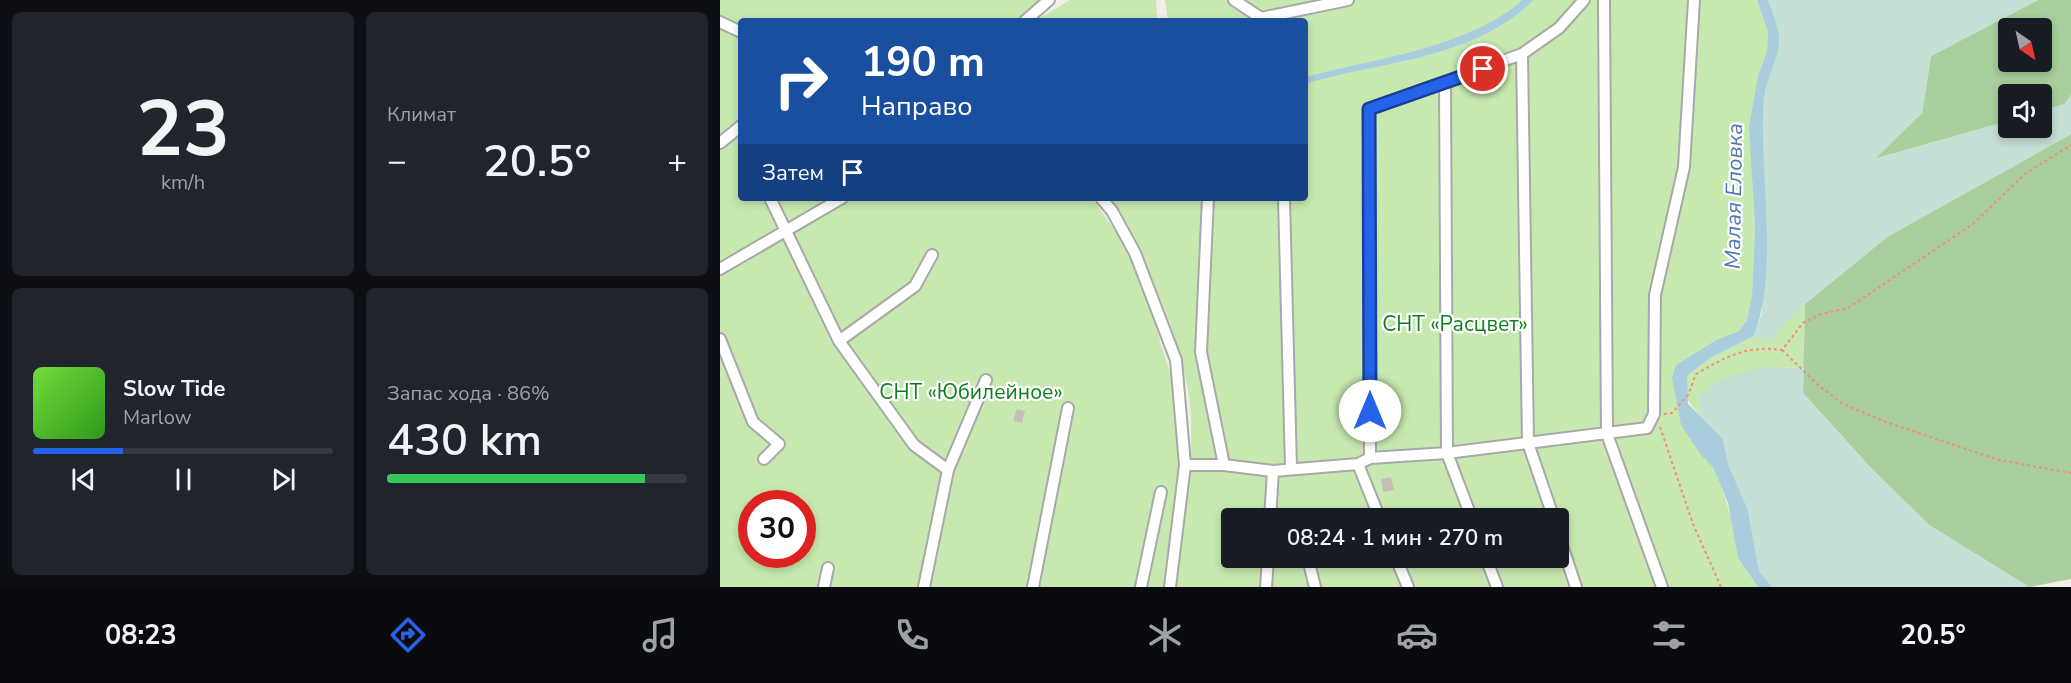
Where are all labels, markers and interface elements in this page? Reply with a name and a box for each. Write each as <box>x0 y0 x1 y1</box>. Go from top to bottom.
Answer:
north arrow <box>1998 18 2052 72</box>
map controls <box>1998 18 2052 138</box>
text: 190 m <box>861 34 985 91</box>
icon: right <box>762 42 840 120</box>
pin <box>1457 43 1508 94</box>
icon: arrive <box>1466 52 1499 85</box>
text: 23 <box>136 76 230 183</box>
button: sound <box>1998 84 2052 138</box>
text: Направо <box>861 88 972 125</box>
text: Климат <box>387 101 456 128</box>
water label: Малая Еловка <box>1718 123 1750 269</box>
text: 20.5° <box>483 131 591 192</box>
text: − <box>387 139 407 184</box>
text: + <box>667 139 687 184</box>
icon: arrive <box>836 156 869 189</box>
text: Затем <box>762 158 824 188</box>
text: km/h <box>161 169 205 196</box>
park label: СНТ «Расцвет» <box>1382 310 1528 338</box>
text: Slow Tide <box>123 374 225 404</box>
park label: СНТ «Юбилейное» <box>879 378 1063 406</box>
position arrow <box>1338 379 1402 443</box>
text: Запас хода · 86% <box>387 380 550 407</box>
text: Marlow <box>123 404 191 431</box>
text: 430 km <box>387 410 542 471</box>
icon: previous <box>67 463 100 496</box>
icon: pause <box>167 463 200 496</box>
icon: next <box>267 463 300 496</box>
speed limit sign: 30 <box>738 490 816 568</box>
text: 08:24 · 1 мин · 270 m <box>1287 523 1503 553</box>
icon: directions <box>387 614 429 656</box>
icon: music <box>639 614 681 656</box>
icon: phone <box>891 614 933 656</box>
icon: climate <box>1144 614 1186 656</box>
icon: car <box>1396 614 1438 656</box>
icon: filters <box>1648 614 1690 656</box>
text: 08:23 <box>105 617 177 654</box>
text: 20.5° <box>1900 617 1966 654</box>

